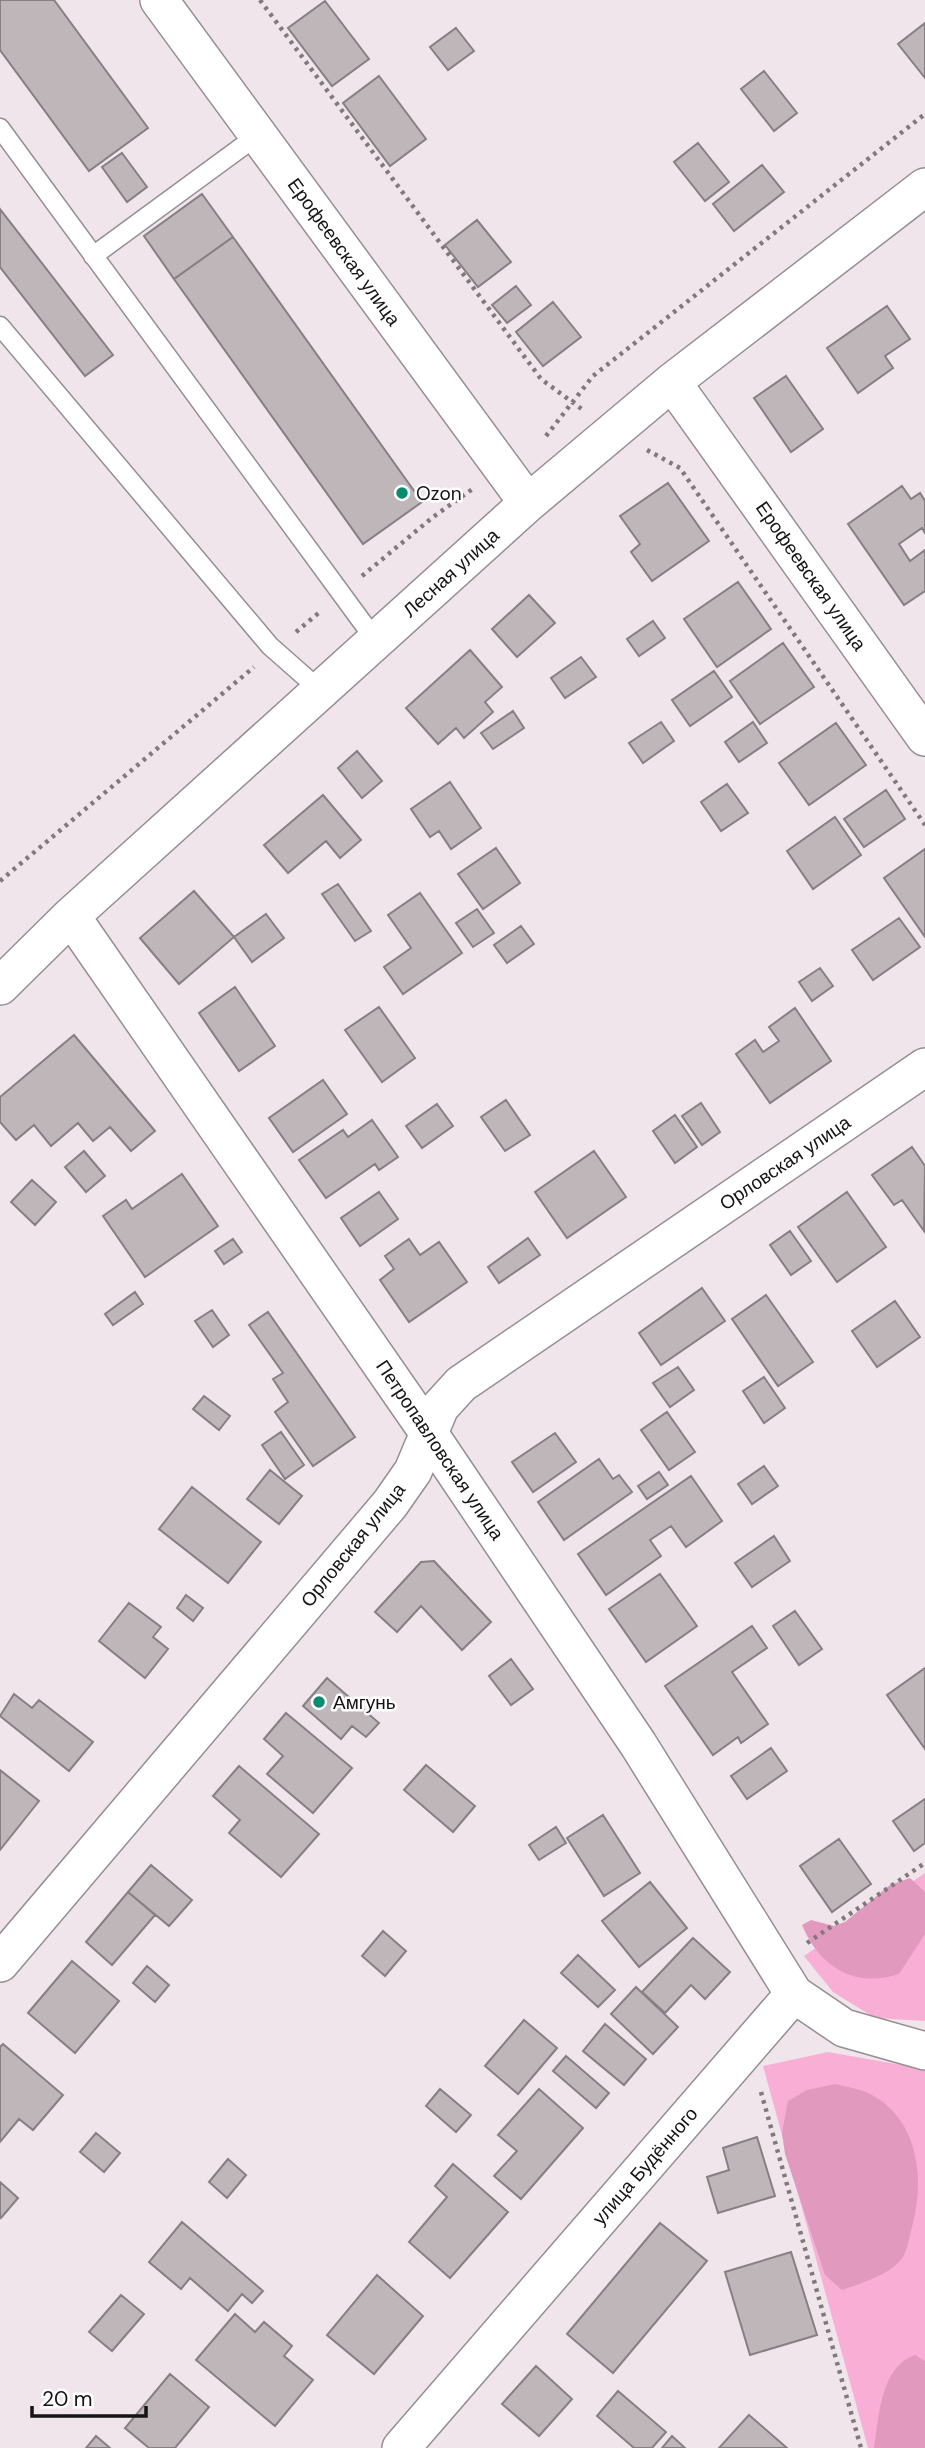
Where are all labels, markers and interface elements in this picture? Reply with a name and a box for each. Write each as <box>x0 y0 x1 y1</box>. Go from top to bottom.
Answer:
street label: Ерофеевская улица <box>282 173 406 331</box>
place label: Ozon <box>416 481 462 506</box>
marker: Ozon <box>394 485 410 501</box>
street label: Ерофеевская улица <box>750 496 872 656</box>
street label: Лесная улица <box>398 523 505 623</box>
street label: Орловская улица <box>715 1110 856 1216</box>
street label: Петропавловская улица <box>370 1355 510 1545</box>
street label: Орловская улица <box>295 1477 411 1612</box>
place label: Амгунь <box>333 1690 396 1715</box>
marker: Амгунь <box>311 1694 327 1710</box>
street label: улица Будённого <box>587 2102 703 2230</box>
scale bar <box>32 2374 145 2418</box>
text: 20 m <box>42 2385 93 2413</box>

